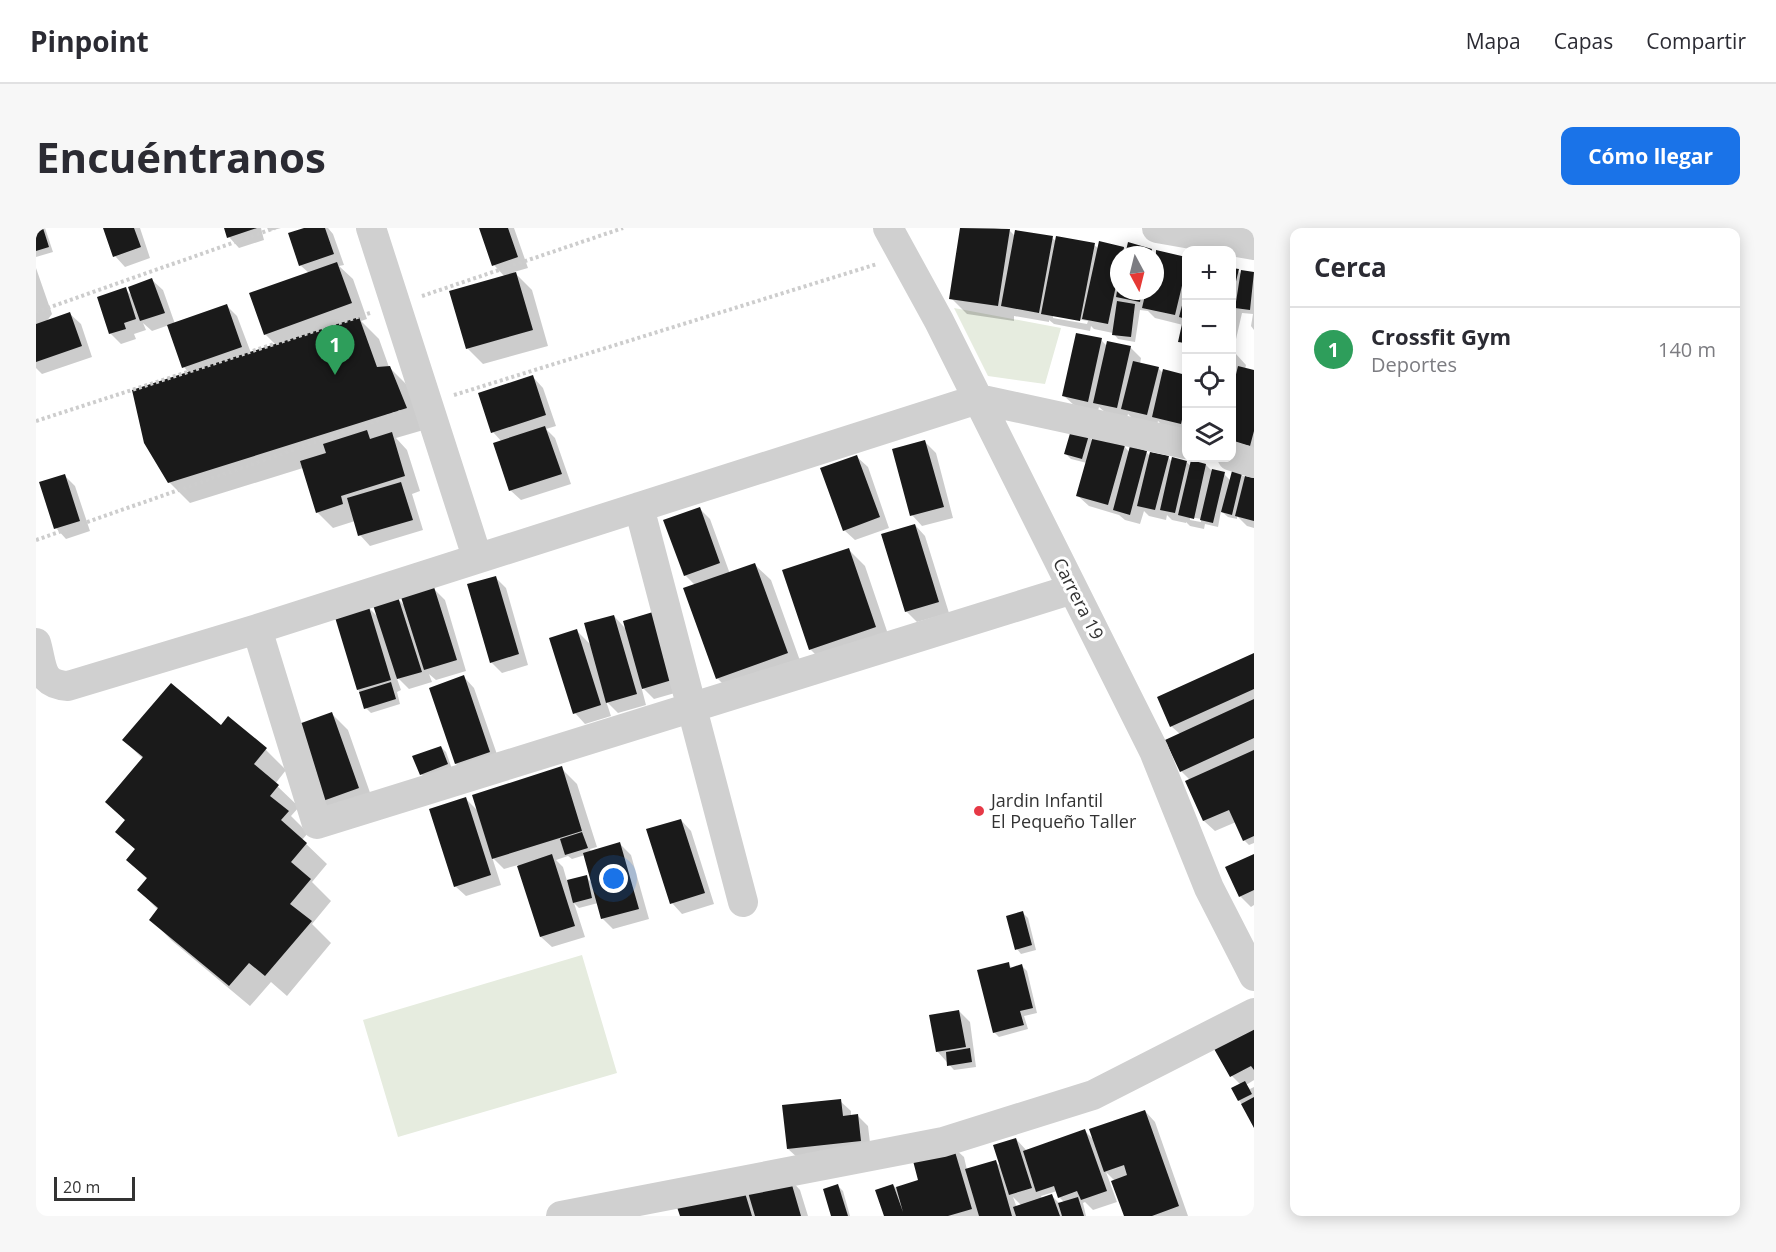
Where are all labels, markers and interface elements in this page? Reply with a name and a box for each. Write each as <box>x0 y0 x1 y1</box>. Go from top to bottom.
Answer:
text: Pinpoint <box>30 22 149 60</box>
text: Mapa <box>1466 27 1521 55</box>
text: Capas <box>1554 27 1613 55</box>
text: Compartir <box>1646 27 1746 55</box>
button: Cómo llegar <box>1561 127 1740 185</box>
text: Encuéntranos <box>36 128 326 185</box>
north arrow <box>1110 246 1164 300</box>
map controls <box>1182 246 1236 462</box>
button: + <box>1182 246 1236 300</box>
text: Cerca <box>1314 249 1387 285</box>
button: − <box>1182 300 1236 354</box>
text: Crossfit Gym <box>1371 321 1511 351</box>
pin: 1 <box>316 326 354 375</box>
text: 1 <box>1328 336 1339 363</box>
text: 140 m <box>1658 336 1716 363</box>
text: Deportes <box>1371 351 1457 378</box>
button: locate <box>1182 354 1236 408</box>
button: layers <box>1182 408 1236 462</box>
street label: Carrera 19 <box>1048 554 1110 644</box>
place label: Jardin Infantil El Pequeño Taller <box>989 788 1137 833</box>
marker: Jardin Infantil El Pequeño Taller <box>972 804 986 818</box>
your location <box>599 864 628 893</box>
scale bar <box>54 1174 135 1202</box>
text: 20 m <box>63 1176 100 1198</box>

